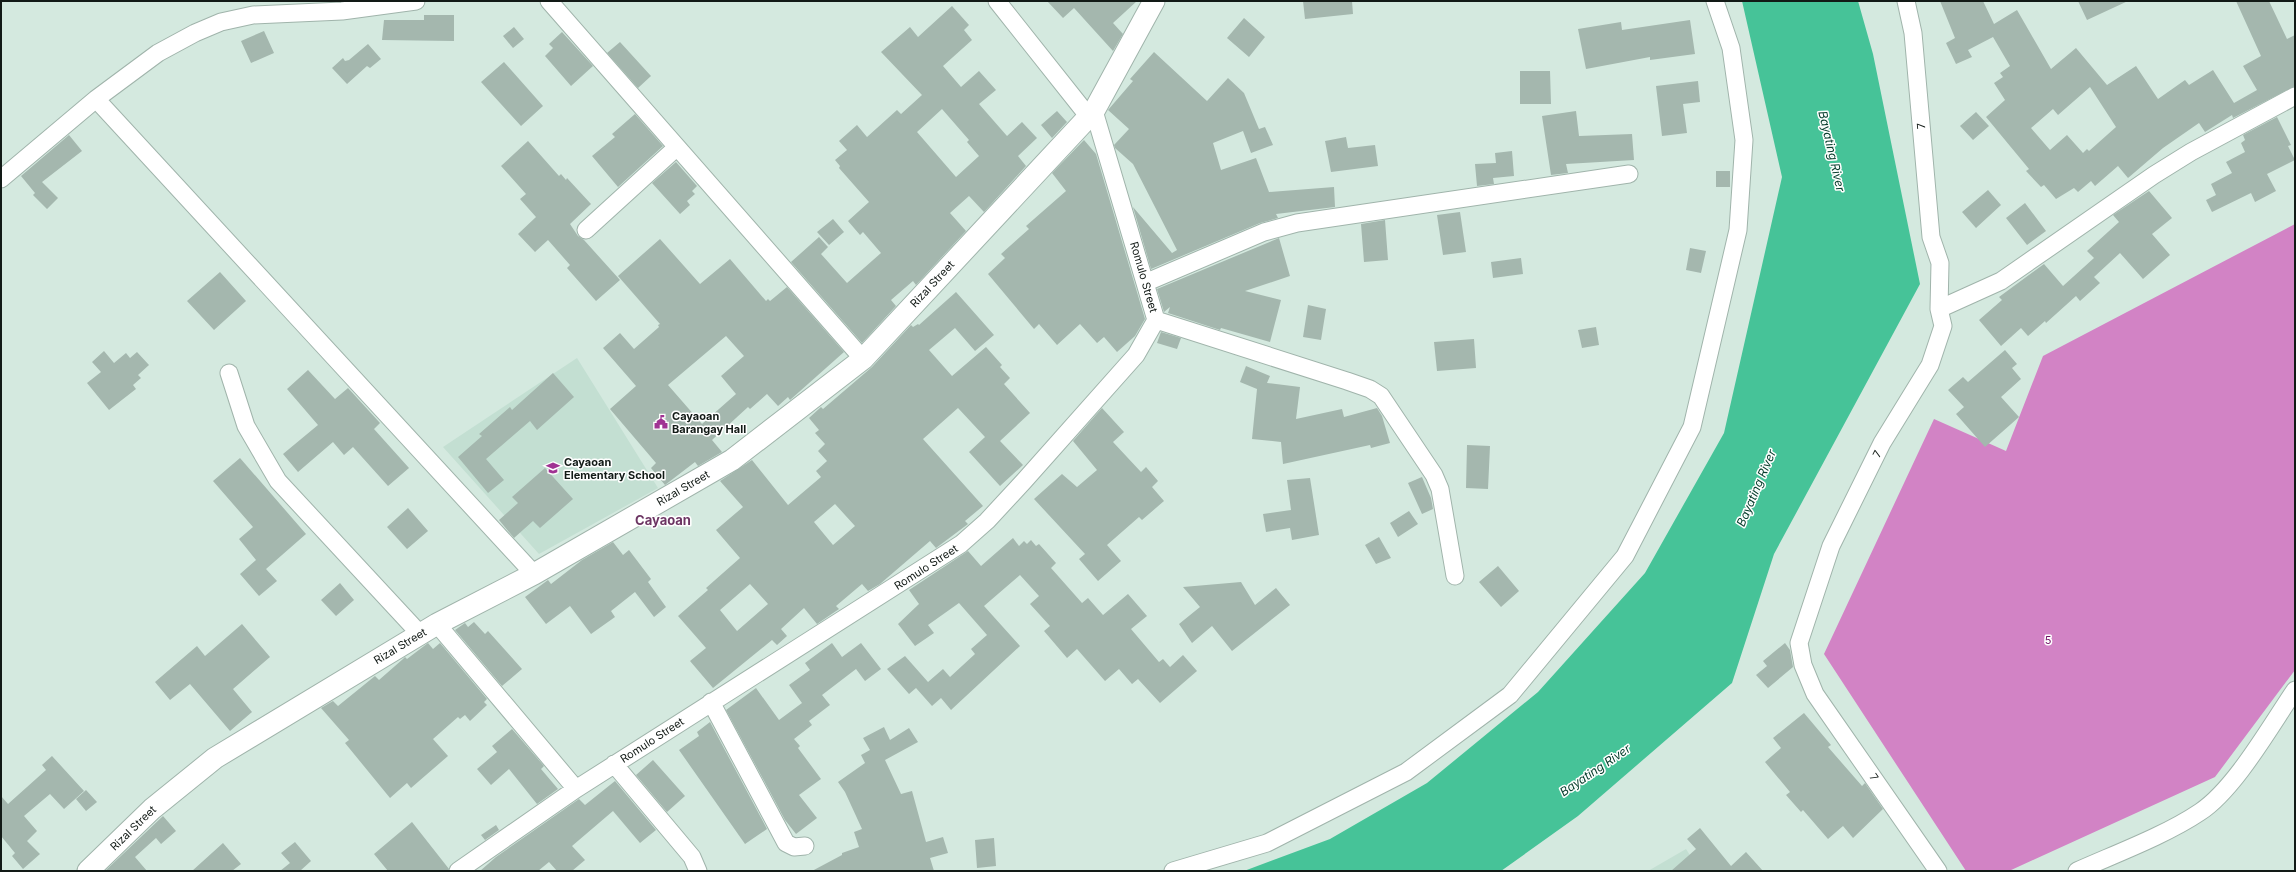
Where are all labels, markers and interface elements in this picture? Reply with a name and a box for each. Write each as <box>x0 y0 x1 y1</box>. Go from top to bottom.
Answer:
water label: Bayating River <box>1815 109 1849 193</box>
street label: 7 <box>1914 122 1928 130</box>
street label: Romulo Street <box>1127 240 1161 314</box>
street label: Rizal Street <box>907 257 957 310</box>
place label: Cayaoan Barangay Hall <box>672 409 746 436</box>
public building icon: Cayaoan Barangay Hall <box>653 414 669 430</box>
water label: Bayating River <box>1733 447 1779 529</box>
street label: 7 <box>1869 448 1885 460</box>
place label: Cayaoan Elementary School <box>564 455 665 482</box>
school or university icon: Cayaoan Elementary School <box>545 460 561 476</box>
street label: Rizal Street <box>654 467 712 509</box>
district label: Cayaoan <box>635 512 691 528</box>
street label: Romulo Street <box>892 541 961 593</box>
street label: Rizal Street <box>371 625 429 667</box>
park label: 5 <box>2045 633 2052 647</box>
street label: Romulo Street <box>618 714 687 766</box>
water label: Bayating River <box>1557 741 1634 799</box>
street label: 7 <box>1866 771 1882 783</box>
street label: Rizal Street <box>107 802 159 853</box>

